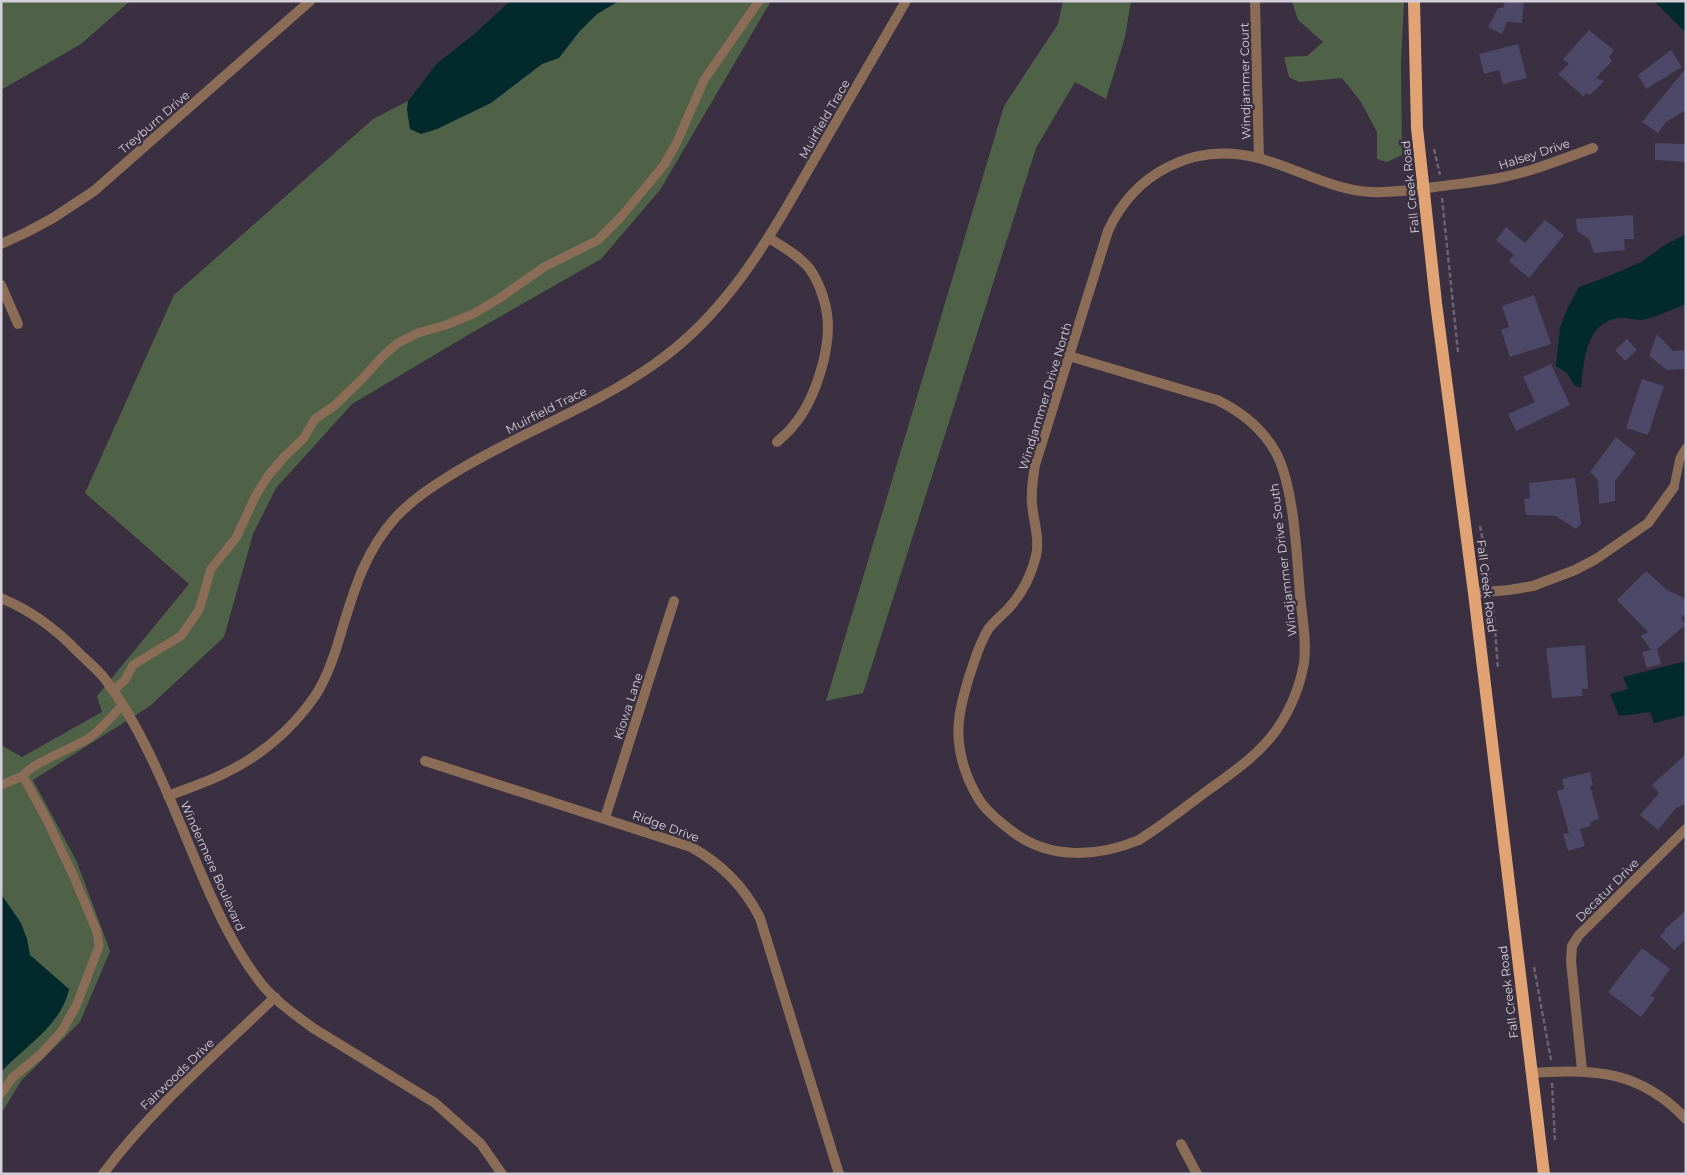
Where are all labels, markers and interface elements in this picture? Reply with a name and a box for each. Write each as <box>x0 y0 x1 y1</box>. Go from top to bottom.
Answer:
street label: Windjammer Court <box>1236 22 1254 140</box>
street label: Muirfield Trace <box>795 77 853 161</box>
street label: Treyburn Drive <box>116 87 192 157</box>
street label: Halsey Drive <box>1496 135 1572 173</box>
street label: Fall Creek Road <box>1398 140 1422 234</box>
street label: Windjammer Drive North <box>1015 320 1075 472</box>
street label: Muirfield Trace <box>503 383 589 437</box>
street label: Windjammer Drive South <box>1266 483 1300 637</box>
street label: Fall Creek Road <box>1474 539 1500 633</box>
street label: Kiowa Lane <box>610 671 646 741</box>
street label: Windermere Boulevard <box>178 799 248 933</box>
street label: Ridge Drive <box>631 807 701 845</box>
street label: Decatur Drive <box>1572 855 1642 925</box>
street label: Fall Creek Road <box>1495 945 1521 1039</box>
street label: Fairwoods Drive <box>137 1035 217 1113</box>

